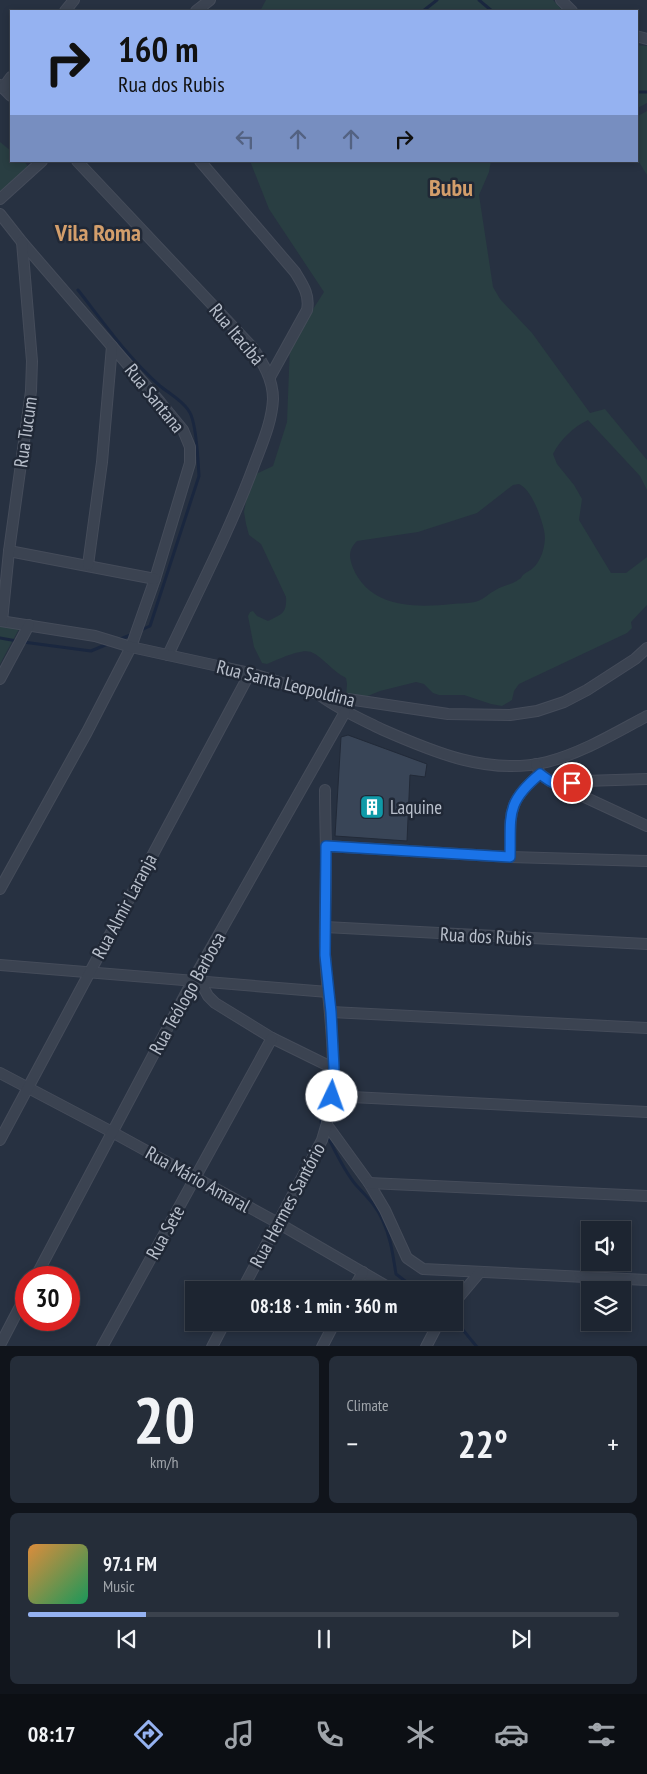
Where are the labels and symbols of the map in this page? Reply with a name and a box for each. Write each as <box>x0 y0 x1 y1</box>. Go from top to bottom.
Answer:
district label: Bubu <box>429 172 473 203</box>
district label: Vila Roma <box>54 217 141 248</box>
street label: Rua Itacibá <box>204 298 270 370</box>
street label: Rua Santana <box>120 359 190 437</box>
street label: Rua Tucum <box>8 395 42 469</box>
street label: Rua Santa Leopoldina <box>214 654 358 712</box>
pin <box>551 762 593 804</box>
building icon: Laquine <box>359 794 385 820</box>
place label: Laquine <box>390 795 442 819</box>
street label: Rua Almir Laranja <box>86 849 162 963</box>
street label: Rua dos Rubis <box>439 922 533 950</box>
street label: Rua Teólogo Barbosa <box>143 928 231 1058</box>
position arrow <box>305 1069 357 1121</box>
street label: Rua Hermes Santório <box>244 1139 330 1271</box>
street label: Rua Mário Amaral <box>141 1140 255 1218</box>
street label: Rua Sete <box>140 1201 190 1263</box>
speed limit sign: 30 <box>15 1266 80 1331</box>

